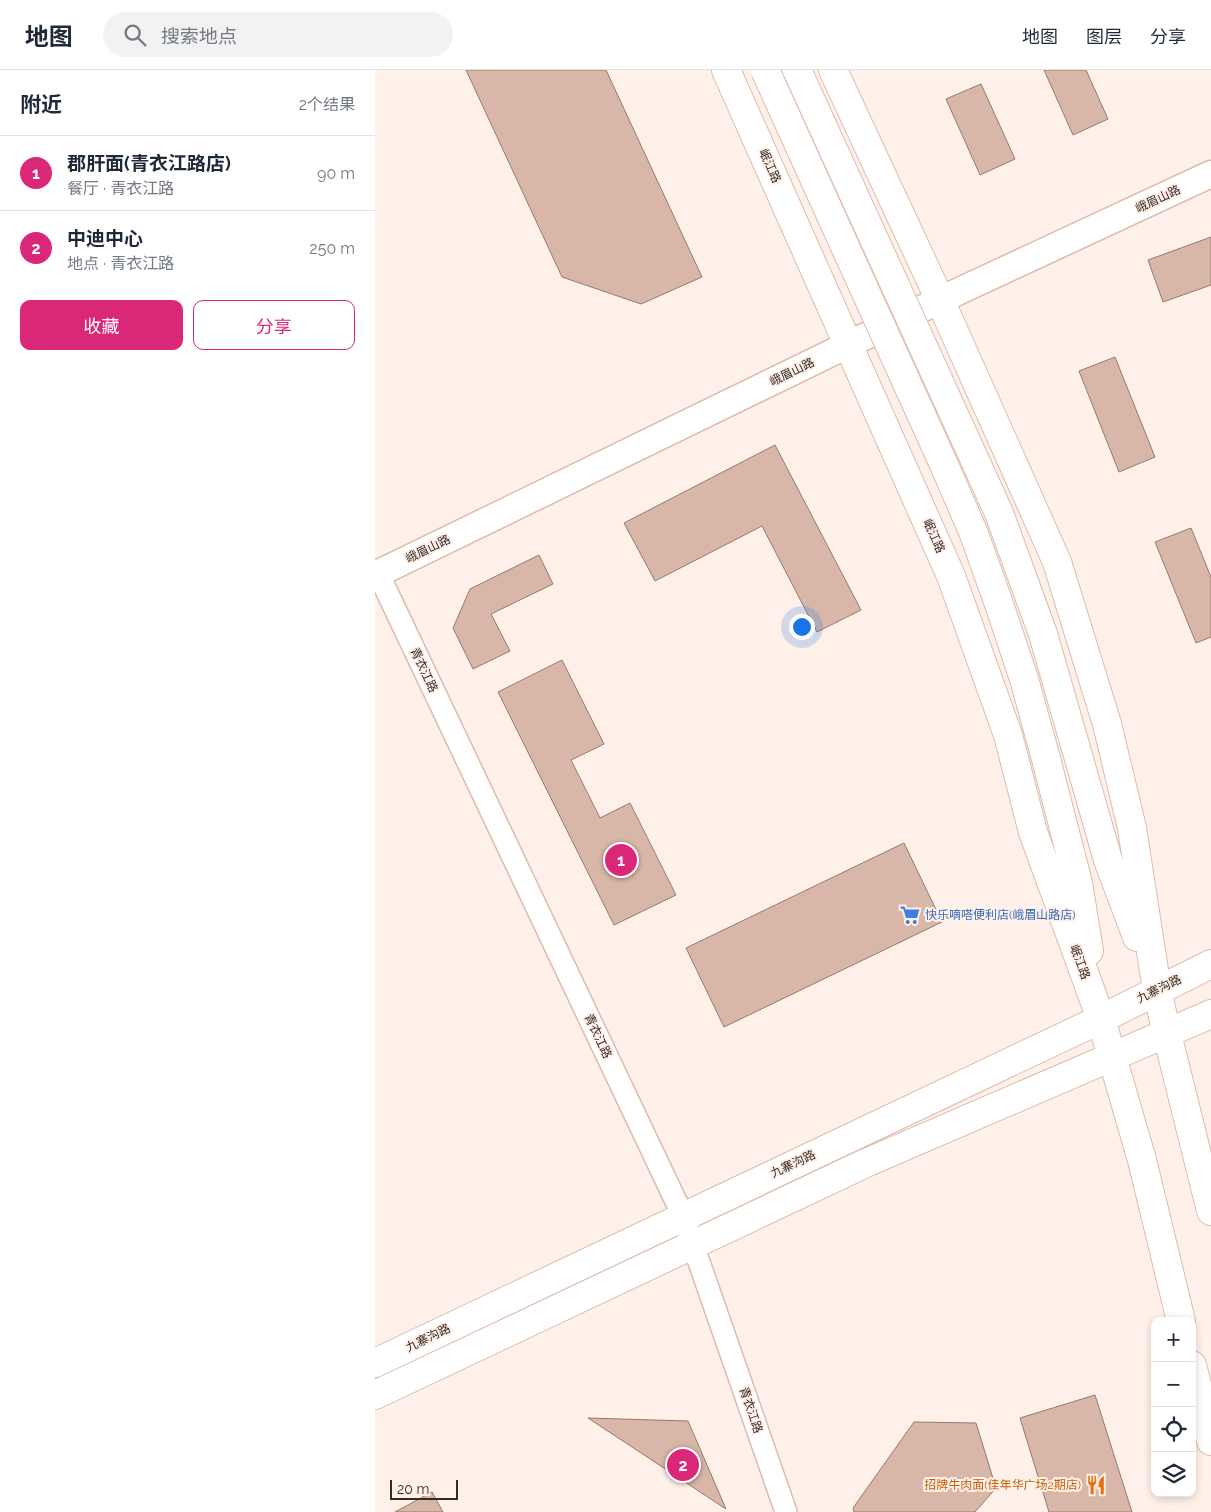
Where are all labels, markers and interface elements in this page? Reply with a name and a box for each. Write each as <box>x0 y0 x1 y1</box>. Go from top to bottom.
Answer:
search box <box>103 12 453 57</box>
icon: search <box>121 21 149 49</box>
text: 地图 <box>25 22 73 51</box>
text: 搜索地点 <box>161 25 237 47</box>
text: 地图 <box>1022 26 1058 47</box>
text: 图层 <box>1086 26 1122 47</box>
text: 分享 <box>1150 26 1186 47</box>
text: 附近 <box>20 92 62 117</box>
text: 2个结果 <box>299 95 355 114</box>
street label: 岷江路 <box>756 147 784 185</box>
text: 郡肝面(青衣江路店) <box>67 152 231 174</box>
text: 1 <box>32 164 40 183</box>
text: 90 m <box>317 164 355 183</box>
text: 餐厅 · 青衣江路 <box>67 179 174 198</box>
street label: 峨眉山路 <box>1133 183 1183 215</box>
text: 中迪中心 <box>67 227 143 249</box>
text: 2 <box>31 239 41 258</box>
text: 250 m <box>309 239 355 258</box>
text: 地点 · 青衣江路 <box>67 254 174 273</box>
button: 收藏 <box>20 300 183 350</box>
button: 分享 <box>193 300 355 350</box>
street label: 峨眉山路 <box>767 355 817 389</box>
street label: 岷江路 <box>920 517 948 555</box>
street label: 峨眉山路 <box>403 532 453 566</box>
your location <box>789 614 815 640</box>
street label: 青衣江路 <box>408 645 440 695</box>
pin: 1 <box>605 841 637 879</box>
supermarket icon: 快乐嘀嗒便利店(峨眉山路店) <box>899 904 921 926</box>
place label: 快乐嘀嗒便利店(峨眉山路店) <box>925 908 1075 922</box>
street label: 岷江路 <box>1067 943 1093 981</box>
street label: 九寨沟路 <box>1134 972 1184 1006</box>
street label: 青衣江路 <box>582 1011 614 1061</box>
street label: 九寨沟路 <box>768 1148 818 1180</box>
map controls <box>1151 1317 1196 1497</box>
button: + <box>1151 1317 1196 1362</box>
street label: 九寨沟路 <box>403 1321 453 1355</box>
button: − <box>1151 1362 1196 1407</box>
street label: 青衣江路 <box>737 1385 765 1435</box>
button: locate <box>1151 1407 1196 1452</box>
pin: 2 <box>667 1446 699 1484</box>
button: layers <box>1151 1452 1196 1497</box>
restaurant icon: 招牌牛肉面(佳年华广场2期店) <box>1085 1474 1107 1496</box>
scale bar <box>390 1477 457 1500</box>
place label: 招牌牛肉面(佳年华广场2期店) <box>924 1478 1081 1492</box>
text: 20 m <box>397 1481 429 1497</box>

